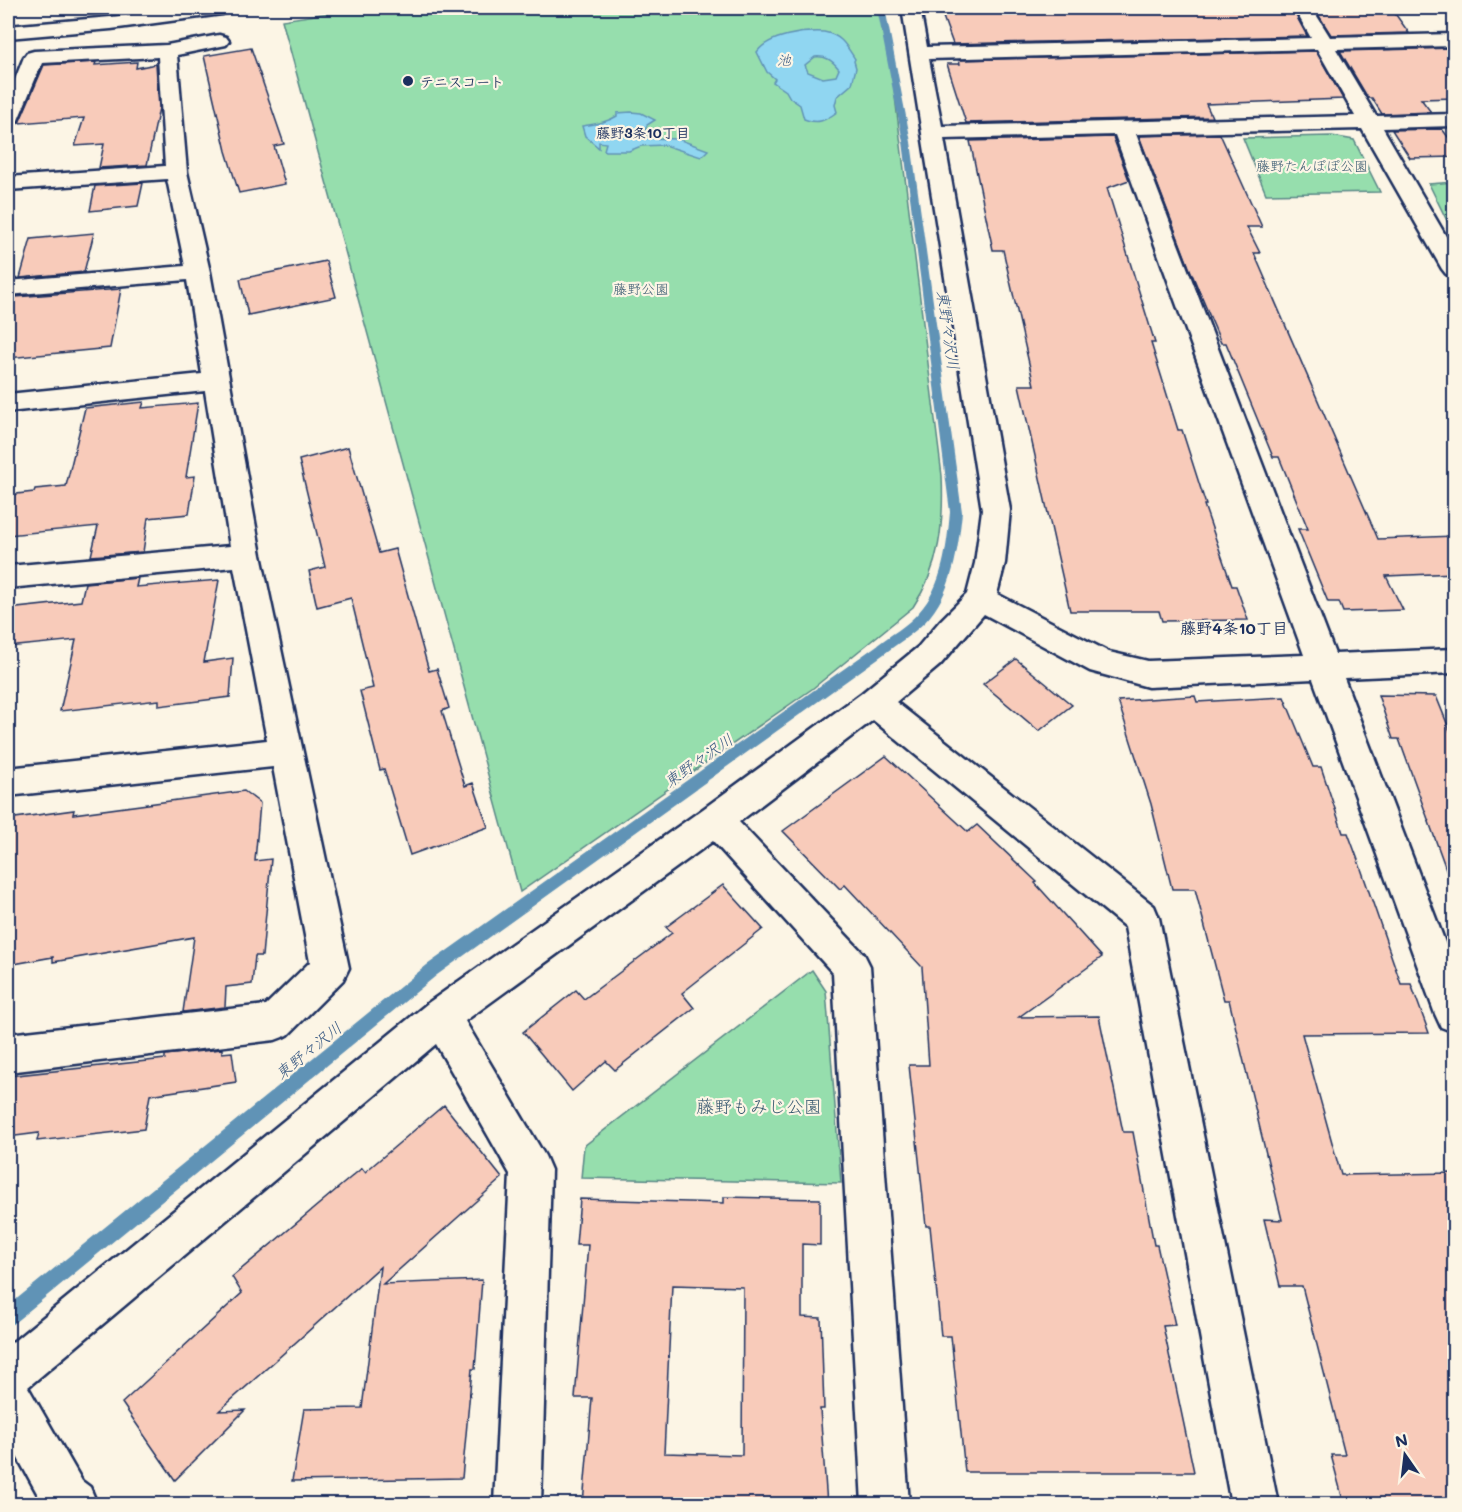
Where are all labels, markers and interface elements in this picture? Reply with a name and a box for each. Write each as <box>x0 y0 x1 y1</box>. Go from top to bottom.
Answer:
water label: 池 <box>777 50 792 69</box>
place label: テニスコート <box>420 72 504 91</box>
marker: テニスコート <box>401 74 415 88</box>
district label: 藤野3条10丁目 <box>596 123 690 142</box>
park label: 藤野たんぽぽ公園 <box>1256 156 1368 175</box>
park label: 藤野公園 <box>613 279 669 298</box>
water label: 東野々沢川 <box>933 289 965 371</box>
district label: 藤野4条10丁目 <box>1180 617 1288 638</box>
water label: 東野々沢川 <box>659 728 737 792</box>
water label: 東野々沢川 <box>270 1017 346 1083</box>
park label: 藤野もみじ公園 <box>696 1094 822 1118</box>
north arrow <box>1375 1425 1435 1485</box>
text: N <box>1393 1428 1410 1452</box>

